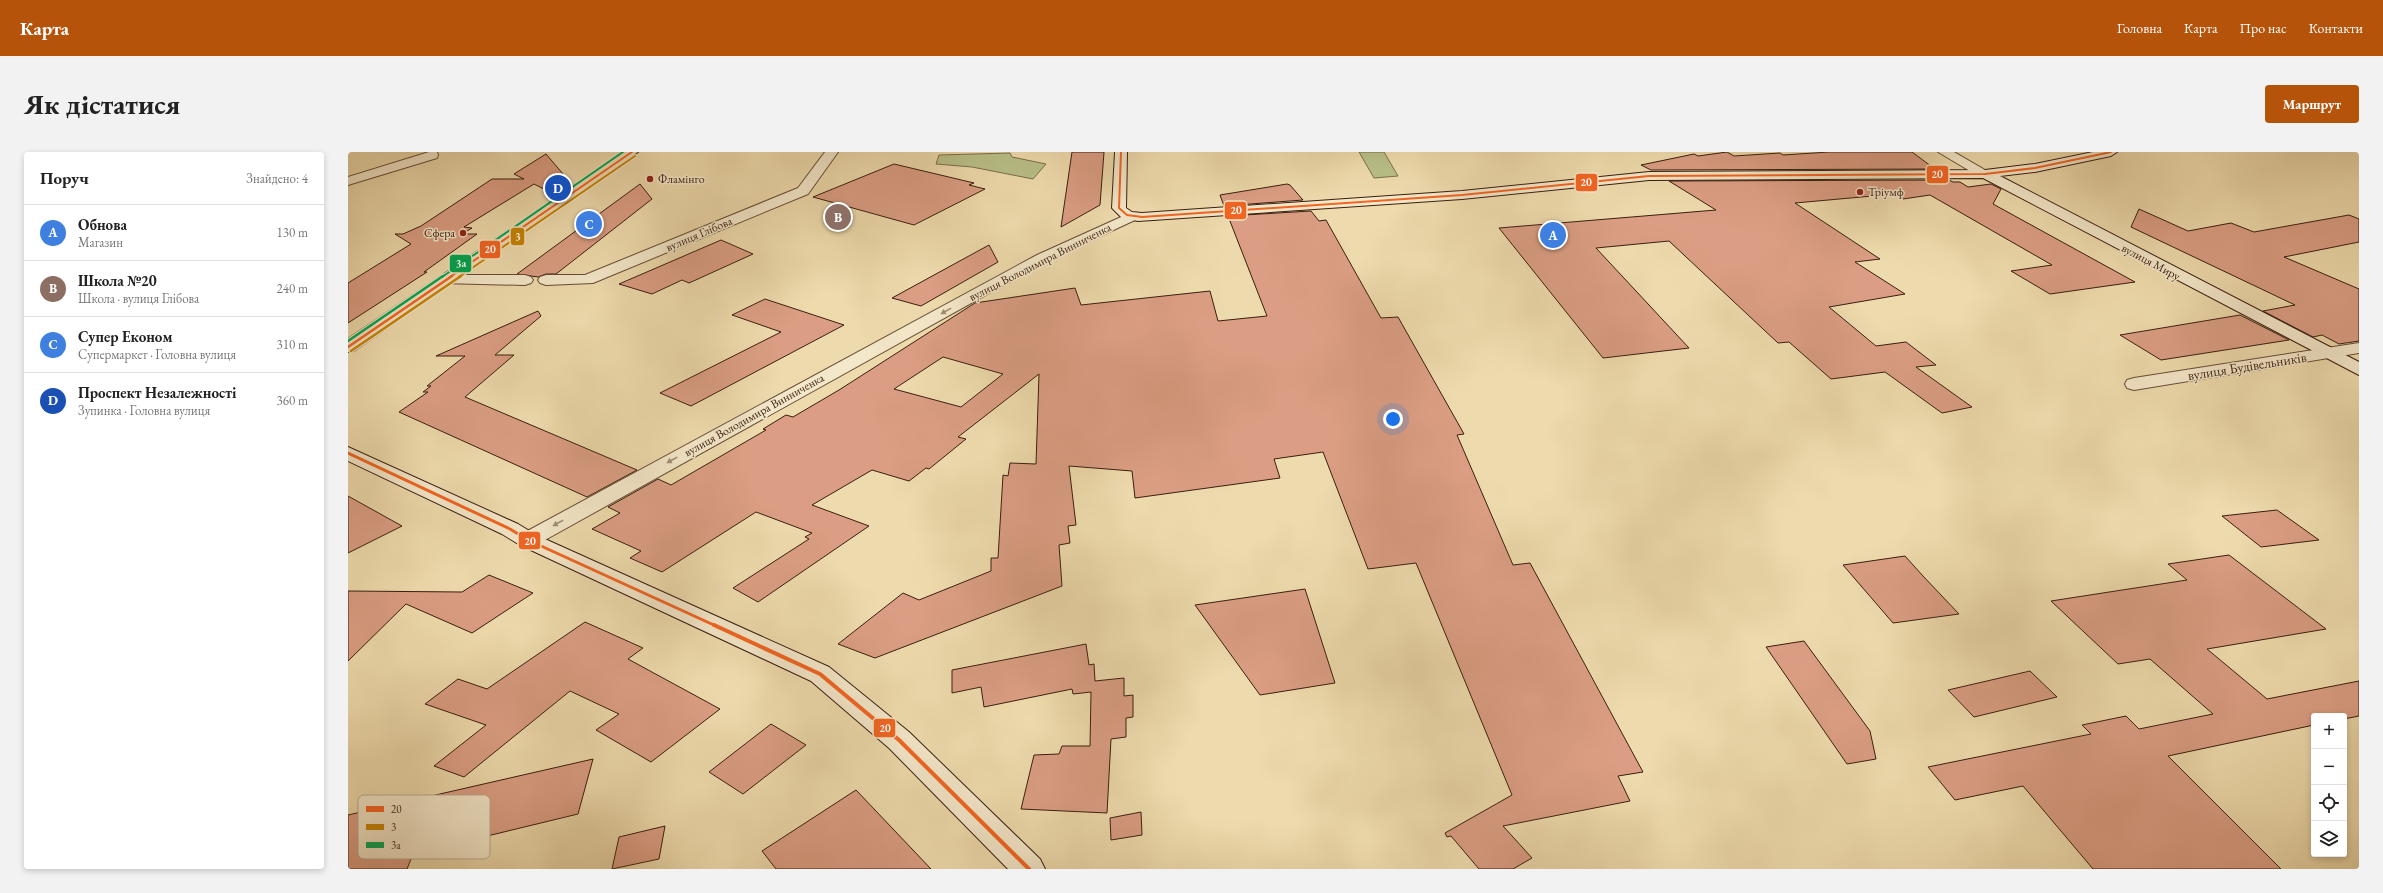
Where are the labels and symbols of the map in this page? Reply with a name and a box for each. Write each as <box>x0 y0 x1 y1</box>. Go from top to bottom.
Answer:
line badge: 20 <box>1926 165 1949 184</box>
text: 20 <box>1931 167 1943 181</box>
place label: Фламінго <box>658 171 705 187</box>
pin: D <box>545 173 571 203</box>
line badge: 20 <box>1575 173 1598 192</box>
marker: Фламінго <box>645 174 655 184</box>
text: 20 <box>1580 175 1592 189</box>
place label: Тріумф <box>1868 184 1904 200</box>
marker: Тріумф <box>1855 187 1865 197</box>
line badge: 20 <box>1224 201 1247 220</box>
pin: B <box>825 202 851 232</box>
text: 20 <box>1230 203 1242 217</box>
pin: C <box>576 209 602 239</box>
street label: вулиця Глібова <box>663 213 735 255</box>
street label: вулиця Володимира Винниченка <box>966 219 1114 305</box>
pin: A <box>1540 220 1566 250</box>
place label: Сфера <box>424 225 455 241</box>
line badge: 3 <box>510 227 525 246</box>
marker: Сфера <box>458 228 468 238</box>
text: 3 <box>515 229 521 243</box>
line badge: 20 <box>479 240 501 259</box>
street label: вулиця Миру <box>2119 240 2184 284</box>
text: 20 <box>484 242 496 256</box>
line badge: 3а <box>449 254 472 273</box>
text: 3а <box>456 256 466 270</box>
one-way arrow <box>940 307 952 314</box>
street label: вулиця Будівельників <box>2186 348 2308 384</box>
street label: вулиця Володимира Винниченка <box>681 370 827 460</box>
your location <box>1383 409 1403 429</box>
one-way arrow <box>666 457 678 463</box>
one-way arrow <box>552 520 564 526</box>
line badge: 20 <box>518 531 541 550</box>
text: 20 <box>524 534 536 548</box>
line badge: 20 <box>873 718 896 738</box>
text: 20 <box>879 721 891 735</box>
legend <box>358 795 490 859</box>
text: 20 <box>391 802 402 816</box>
text: 3 <box>391 820 396 834</box>
text: 3а <box>391 838 401 852</box>

